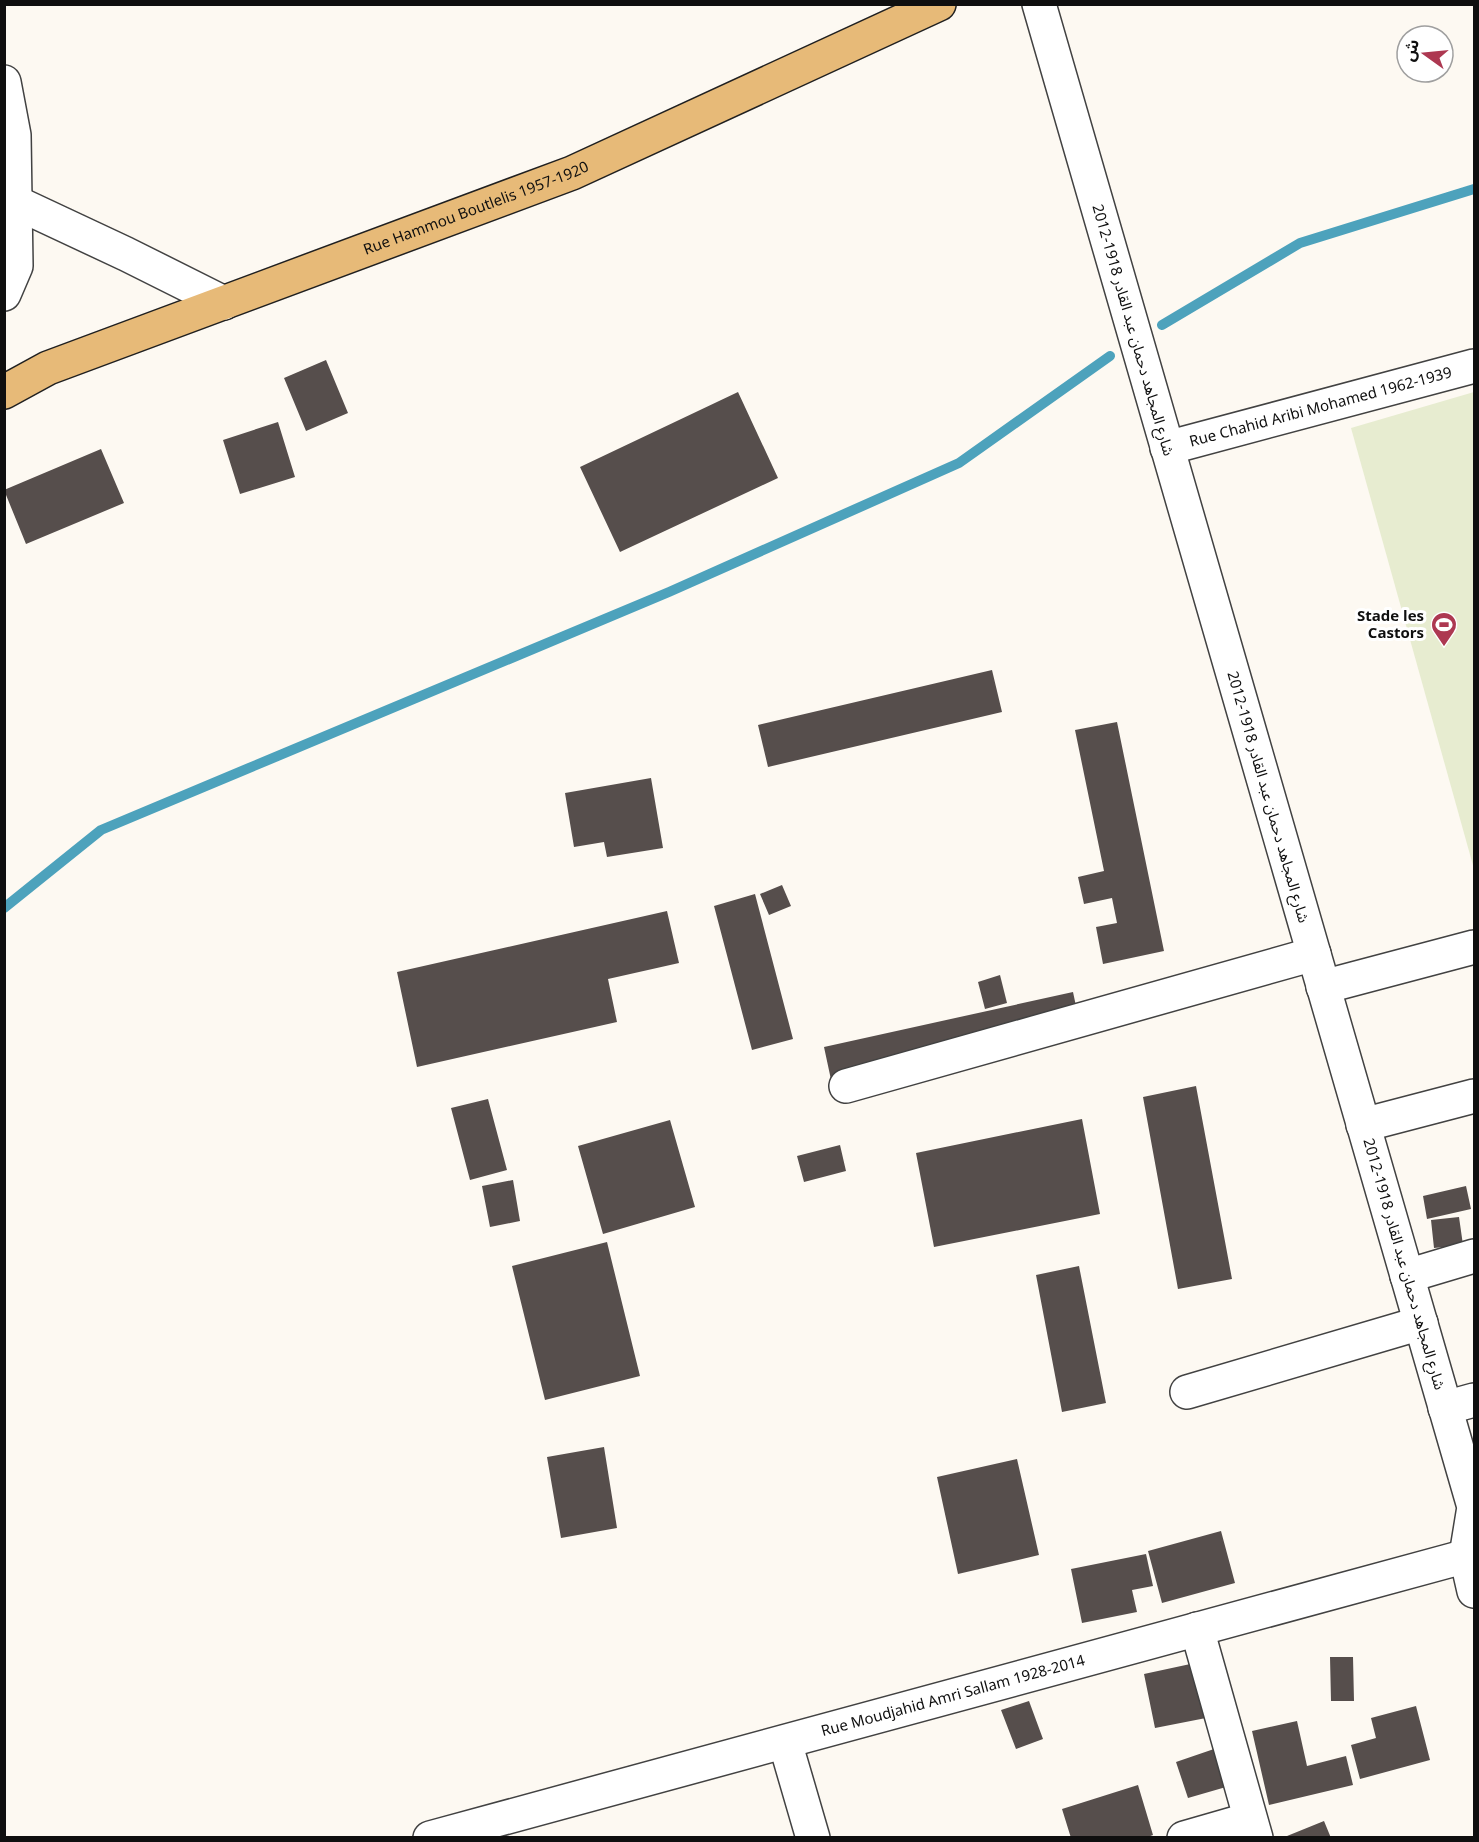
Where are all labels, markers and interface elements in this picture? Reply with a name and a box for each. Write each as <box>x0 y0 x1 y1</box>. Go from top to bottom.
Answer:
north arrow <box>1395 24 1455 84</box>
text: ش <box>1392 35 1431 65</box>
street label: Rue Hammou Boutlelis 1957-1920 <box>359 151 594 265</box>
street label: شارع المجاهد دحمان عبد القادر 1918-2012 <box>1082 200 1184 460</box>
street label: Rue Chahid Aribi Mohamed 1962-1939 <box>1186 357 1456 457</box>
place label: Stade les Castors <box>1357 600 1424 649</box>
sports icon: Stade les Castors <box>1429 610 1459 648</box>
street label: شارع المجاهد دحمان عبد القادر 1918-2012 <box>1217 667 1319 927</box>
street label: شارع المجاهد دحمان عبد القادر 1918-2012 <box>1353 1134 1455 1394</box>
street label: Rue Moudjahid Amri Sallam 1928-2014 <box>817 1644 1089 1747</box>

